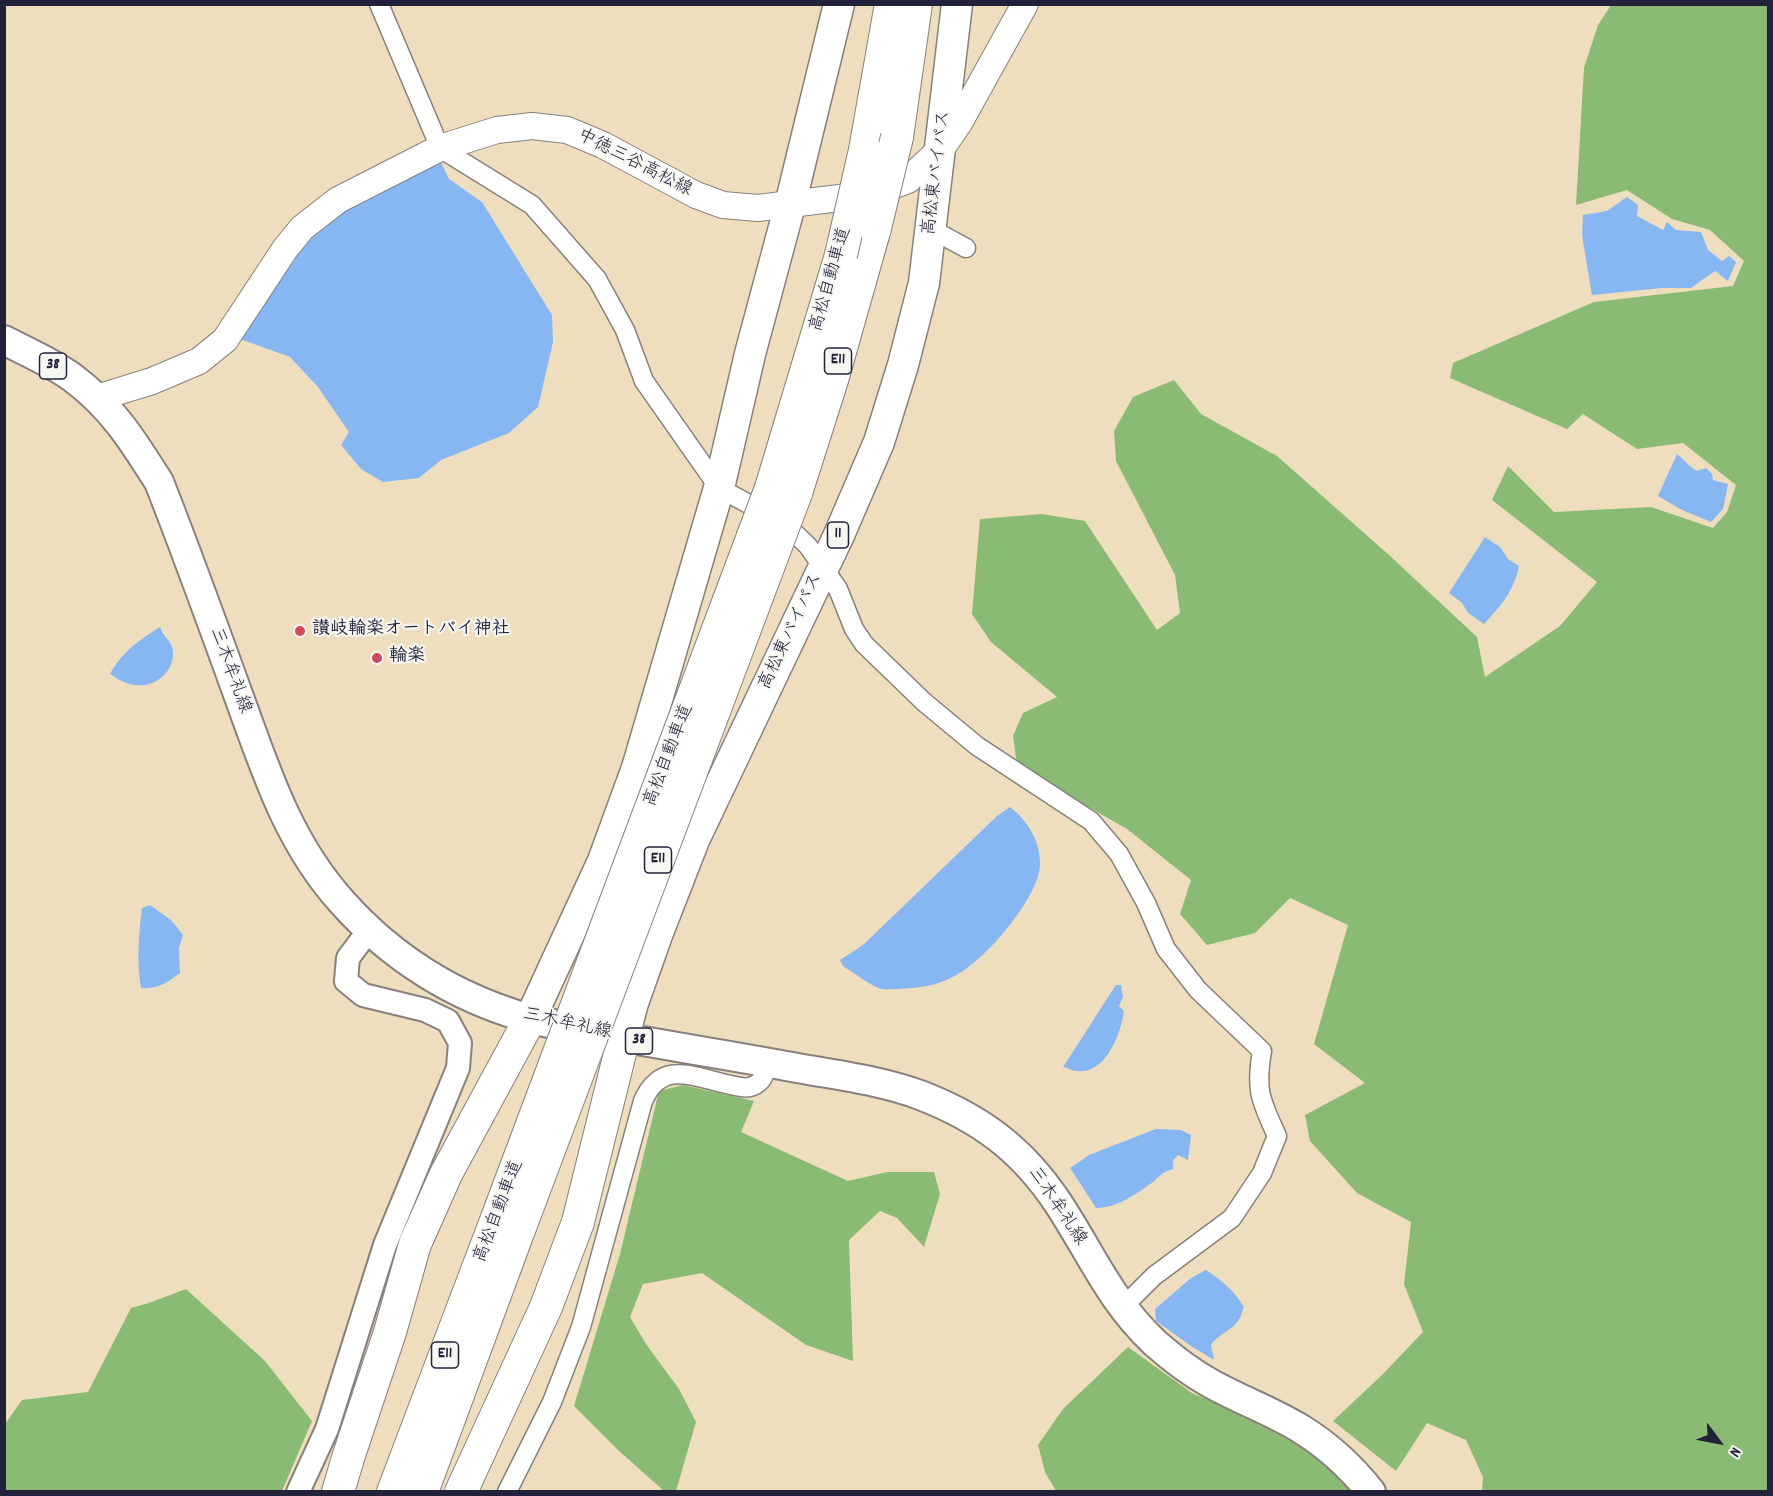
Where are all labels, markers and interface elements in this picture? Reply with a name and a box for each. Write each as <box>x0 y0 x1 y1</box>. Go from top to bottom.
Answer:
street label: 高松東バイパス <box>920 109 956 237</box>
street label: 中徳三谷高松線 <box>573 126 695 202</box>
street label: 高松自動車道 <box>807 225 857 335</box>
road number: E11 <box>824 348 852 374</box>
road number: 38 <box>40 353 66 379</box>
road number: 11 <box>828 522 848 548</box>
street label: 高松東バイパス <box>756 570 828 694</box>
place label: 讃岐輪楽オートバイ神社 <box>312 620 510 642</box>
marker: 讃岐輪楽オートバイ神社 <box>293 624 307 638</box>
street label: 三木牟礼線 <box>203 625 255 717</box>
place label: 輪楽 <box>389 647 425 669</box>
marker: 輪楽 <box>370 651 384 665</box>
street label: 高松自動車道 <box>641 702 699 810</box>
road number: E11 <box>644 847 672 873</box>
street label: 三木牟礼線 <box>521 1005 613 1045</box>
road number: 38 <box>626 1028 652 1054</box>
street label: 高松自動車道 <box>471 1158 529 1266</box>
street label: 三木牟礼線 <box>1022 1164 1090 1250</box>
road number: E11 <box>432 1342 458 1368</box>
north arrow <box>1689 1412 1749 1472</box>
text: N <box>1723 1442 1747 1461</box>

